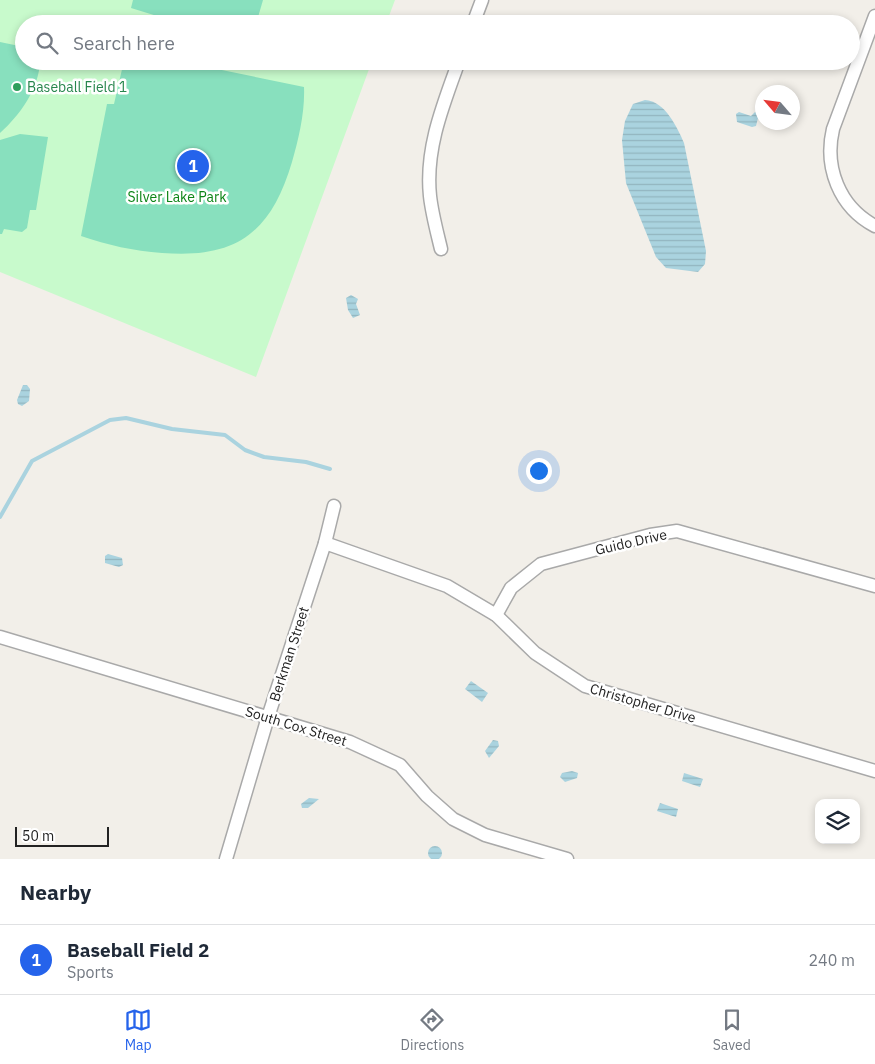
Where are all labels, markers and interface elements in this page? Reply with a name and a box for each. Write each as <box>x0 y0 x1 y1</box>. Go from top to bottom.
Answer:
search box <box>15 15 860 70</box>
icon: search <box>33 29 61 57</box>
text: Search here <box>73 31 175 55</box>
place label: Baseball Field 1 <box>27 78 127 96</box>
marker: Baseball Field 1 <box>11 81 23 93</box>
north arrow <box>755 85 800 130</box>
pin: 1 <box>177 147 209 185</box>
park label: Silver Lake Park <box>127 188 227 206</box>
your location <box>526 458 552 484</box>
street label: Guido Drive <box>593 525 669 559</box>
street label: Berkman Street <box>265 604 313 704</box>
street label: Christopher Drive <box>588 679 698 727</box>
street label: South Cox Street <box>243 702 349 750</box>
map controls <box>815 799 860 844</box>
button: layers <box>815 799 860 844</box>
scale bar <box>15 824 109 847</box>
text: 50 m <box>22 827 54 845</box>
text: Nearby <box>20 878 91 906</box>
text: Baseball Field 2 <box>67 938 209 962</box>
text: 1 <box>31 950 41 970</box>
text: 240 m <box>808 950 855 970</box>
text: Sports <box>67 962 114 982</box>
tab: Map <box>124 1006 152 1054</box>
tab: Directions <box>401 1006 464 1054</box>
tab: Saved <box>713 1006 751 1054</box>

